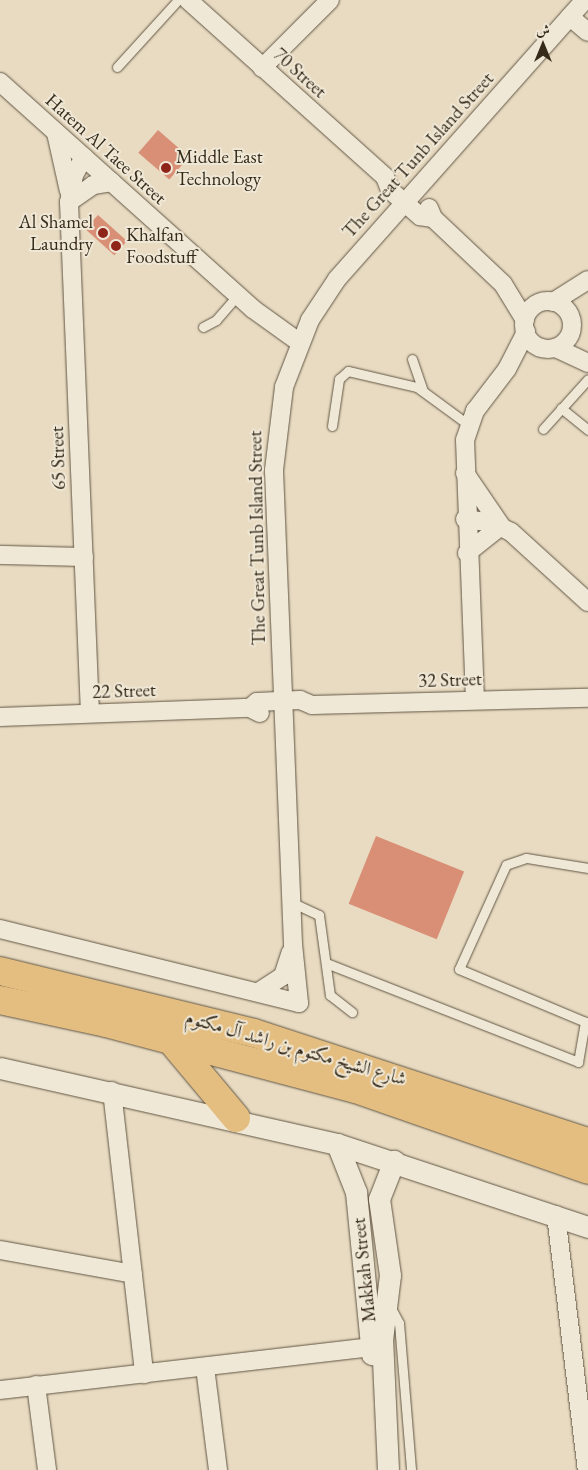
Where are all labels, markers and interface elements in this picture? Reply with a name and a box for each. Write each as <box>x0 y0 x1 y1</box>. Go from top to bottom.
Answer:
north arrow <box>518 20 568 70</box>
text: ش <box>536 21 550 39</box>
street label: 70 Street <box>269 43 331 103</box>
street label: The Great Tunb Island Street <box>338 67 498 243</box>
street label: Hatem Al Taee Street <box>41 89 171 209</box>
place label: Middle East Technology <box>176 146 263 190</box>
marker: Middle East Technology <box>160 162 172 174</box>
place label: Al Shamel Laundry <box>19 211 93 255</box>
place label: Khalfan Foodstuff <box>126 224 197 268</box>
marker: Al Shamel Laundry <box>97 227 109 239</box>
marker: Khalfan Foodstuff <box>110 240 122 252</box>
street label: 65 Street <box>45 426 71 490</box>
street label: The Great Tunb Island Street <box>244 430 270 646</box>
street label: 32 Street <box>418 667 482 693</box>
street label: 22 Street <box>92 678 156 704</box>
street label: شارع الشيخ مكتوم بن راشد آل مكتوم <box>183 1006 409 1090</box>
street label: Makkah Street <box>347 1217 381 1323</box>

